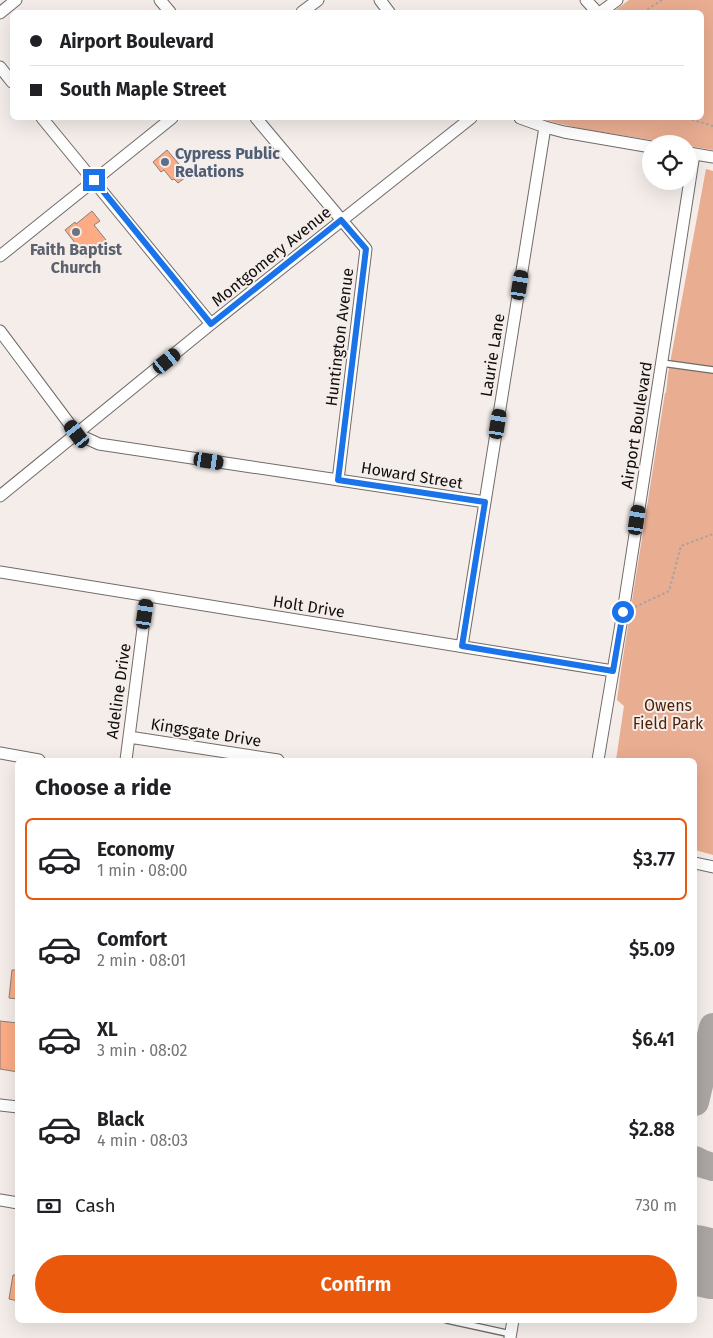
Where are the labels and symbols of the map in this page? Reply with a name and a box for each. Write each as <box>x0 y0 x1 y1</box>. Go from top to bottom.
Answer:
place label: Cypress Public Relations <box>175 144 280 181</box>
marker: Cypress Public Relations <box>159 156 171 168</box>
route end <box>83 169 105 191</box>
street label: Montgomery Avenue <box>208 202 335 310</box>
marker: Faith Baptist Church <box>70 226 82 238</box>
place label: Faith Baptist Church <box>30 240 123 277</box>
street label: Huntington Avenue <box>322 267 357 407</box>
car <box>510 269 529 301</box>
street label: Laurie Lane <box>477 312 508 398</box>
car <box>150 346 183 376</box>
street label: Airport Boulevard <box>617 360 656 490</box>
car <box>488 408 507 440</box>
car <box>61 418 92 450</box>
car <box>193 451 224 471</box>
street label: Howard Street <box>360 458 465 493</box>
car <box>627 504 646 536</box>
street label: Holt Drive <box>272 591 346 622</box>
car <box>135 598 154 630</box>
route start <box>612 601 634 623</box>
street label: Adeline Drive <box>102 642 135 740</box>
park label: Owens Field Park <box>633 696 704 733</box>
street label: Kingsgate Drive <box>149 714 263 751</box>

